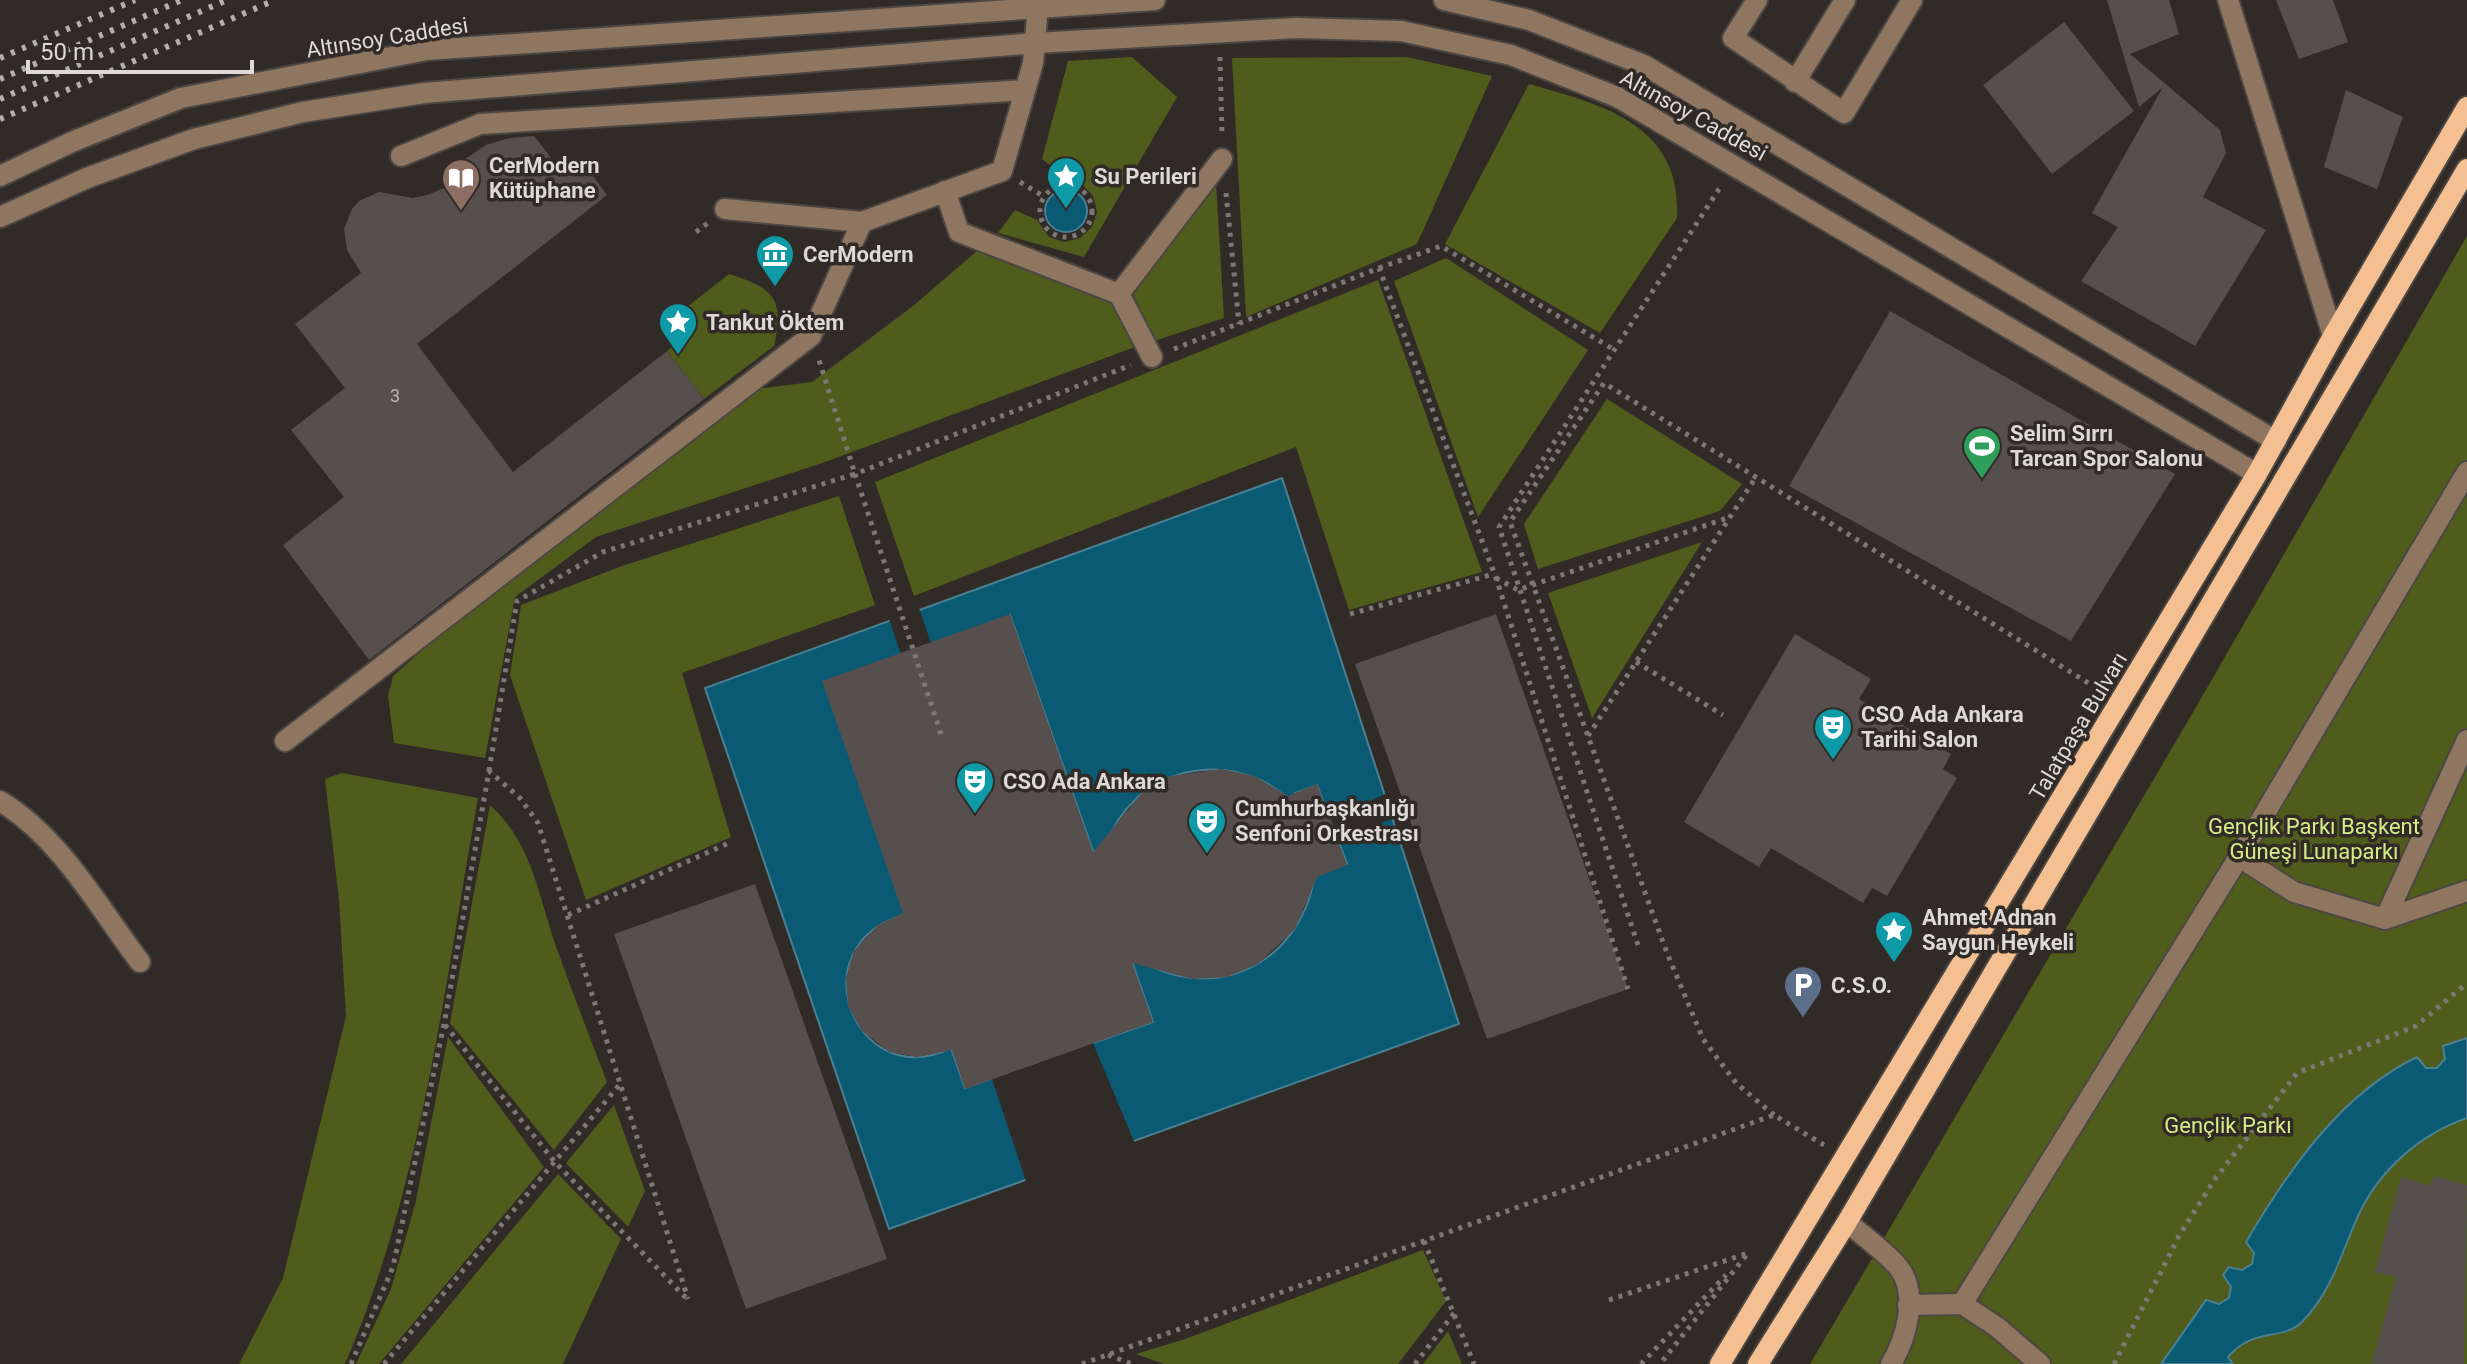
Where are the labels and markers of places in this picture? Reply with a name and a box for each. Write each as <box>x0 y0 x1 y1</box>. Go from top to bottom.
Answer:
place label: CerModern Kütüphane <box>489 153 600 203</box>
place icon: Su Perileri <box>1045 155 1087 210</box>
library icon: CerModern Kütüphane <box>440 157 482 212</box>
place label: Su Perileri <box>1094 164 1197 189</box>
museum icon: CerModern <box>754 233 796 288</box>
place label: CerModern <box>803 242 914 267</box>
place icon: Tankut Öktem <box>657 301 699 356</box>
place label: Tankut Öktem <box>706 310 844 335</box>
place label: Selim Sırrı Tarcan Spor Salonu <box>2010 421 2203 471</box>
sports icon: Selim Sırrı Tarcan Spor Salonu <box>1961 425 2003 480</box>
place label: CSO Ada Ankara Tarihi Salon <box>1861 702 2024 752</box>
theatre icon: CSO Ada Ankara Tarihi Salon <box>1812 706 1854 761</box>
theatre icon: CSO Ada Ankara <box>954 760 996 815</box>
place label: CSO Ada Ankara <box>1003 769 1166 794</box>
place label: Cumhurbaşkanlığı Senfoni Orkestrası <box>1235 796 1419 846</box>
theatre icon: Cumhurbaşkanlığı Senfoni Orkestrası <box>1186 800 1228 855</box>
place label: Ahmet Adnan Saygun Heykeli <box>1922 905 2074 955</box>
place icon: Ahmet Adnan Saygun Heykeli <box>1873 909 1915 964</box>
parking icon: C.S.O. <box>1782 964 1824 1019</box>
place label: C.S.O. <box>1831 973 1892 998</box>

